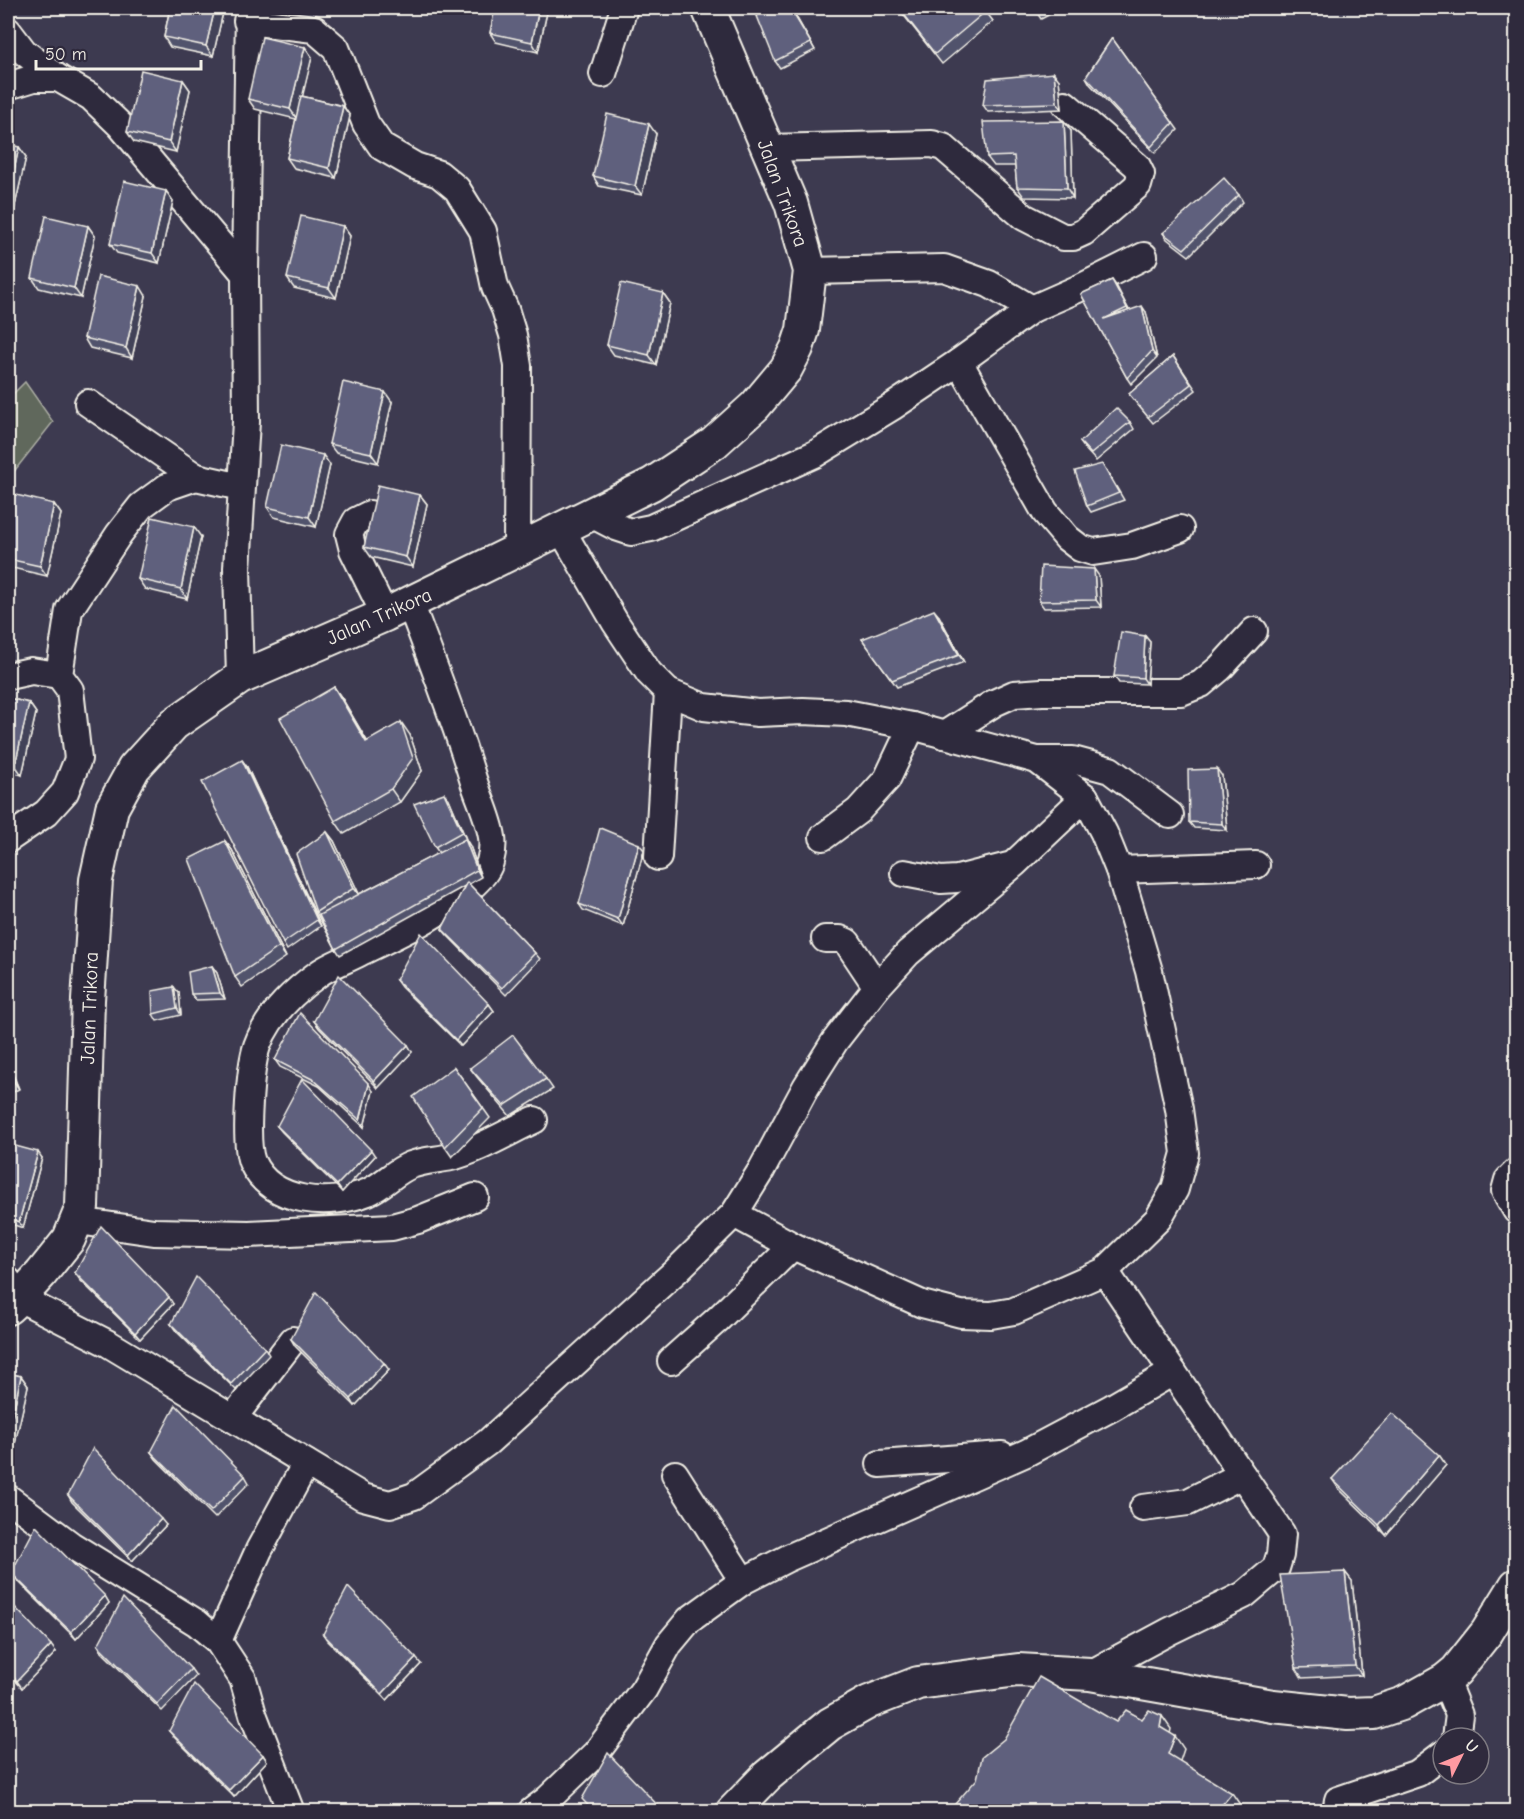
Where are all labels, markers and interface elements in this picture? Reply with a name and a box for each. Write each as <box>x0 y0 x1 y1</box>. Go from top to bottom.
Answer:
scale bar <box>36 33 201 71</box>
text: 50 m <box>45 44 87 65</box>
street label: Jalan Trikora <box>752 136 813 250</box>
street label: Jalan Trikora <box>323 583 435 650</box>
street label: Jalan Trikora <box>76 951 103 1065</box>
north arrow <box>1431 1726 1491 1786</box>
text: U <box>1461 1736 1481 1757</box>

